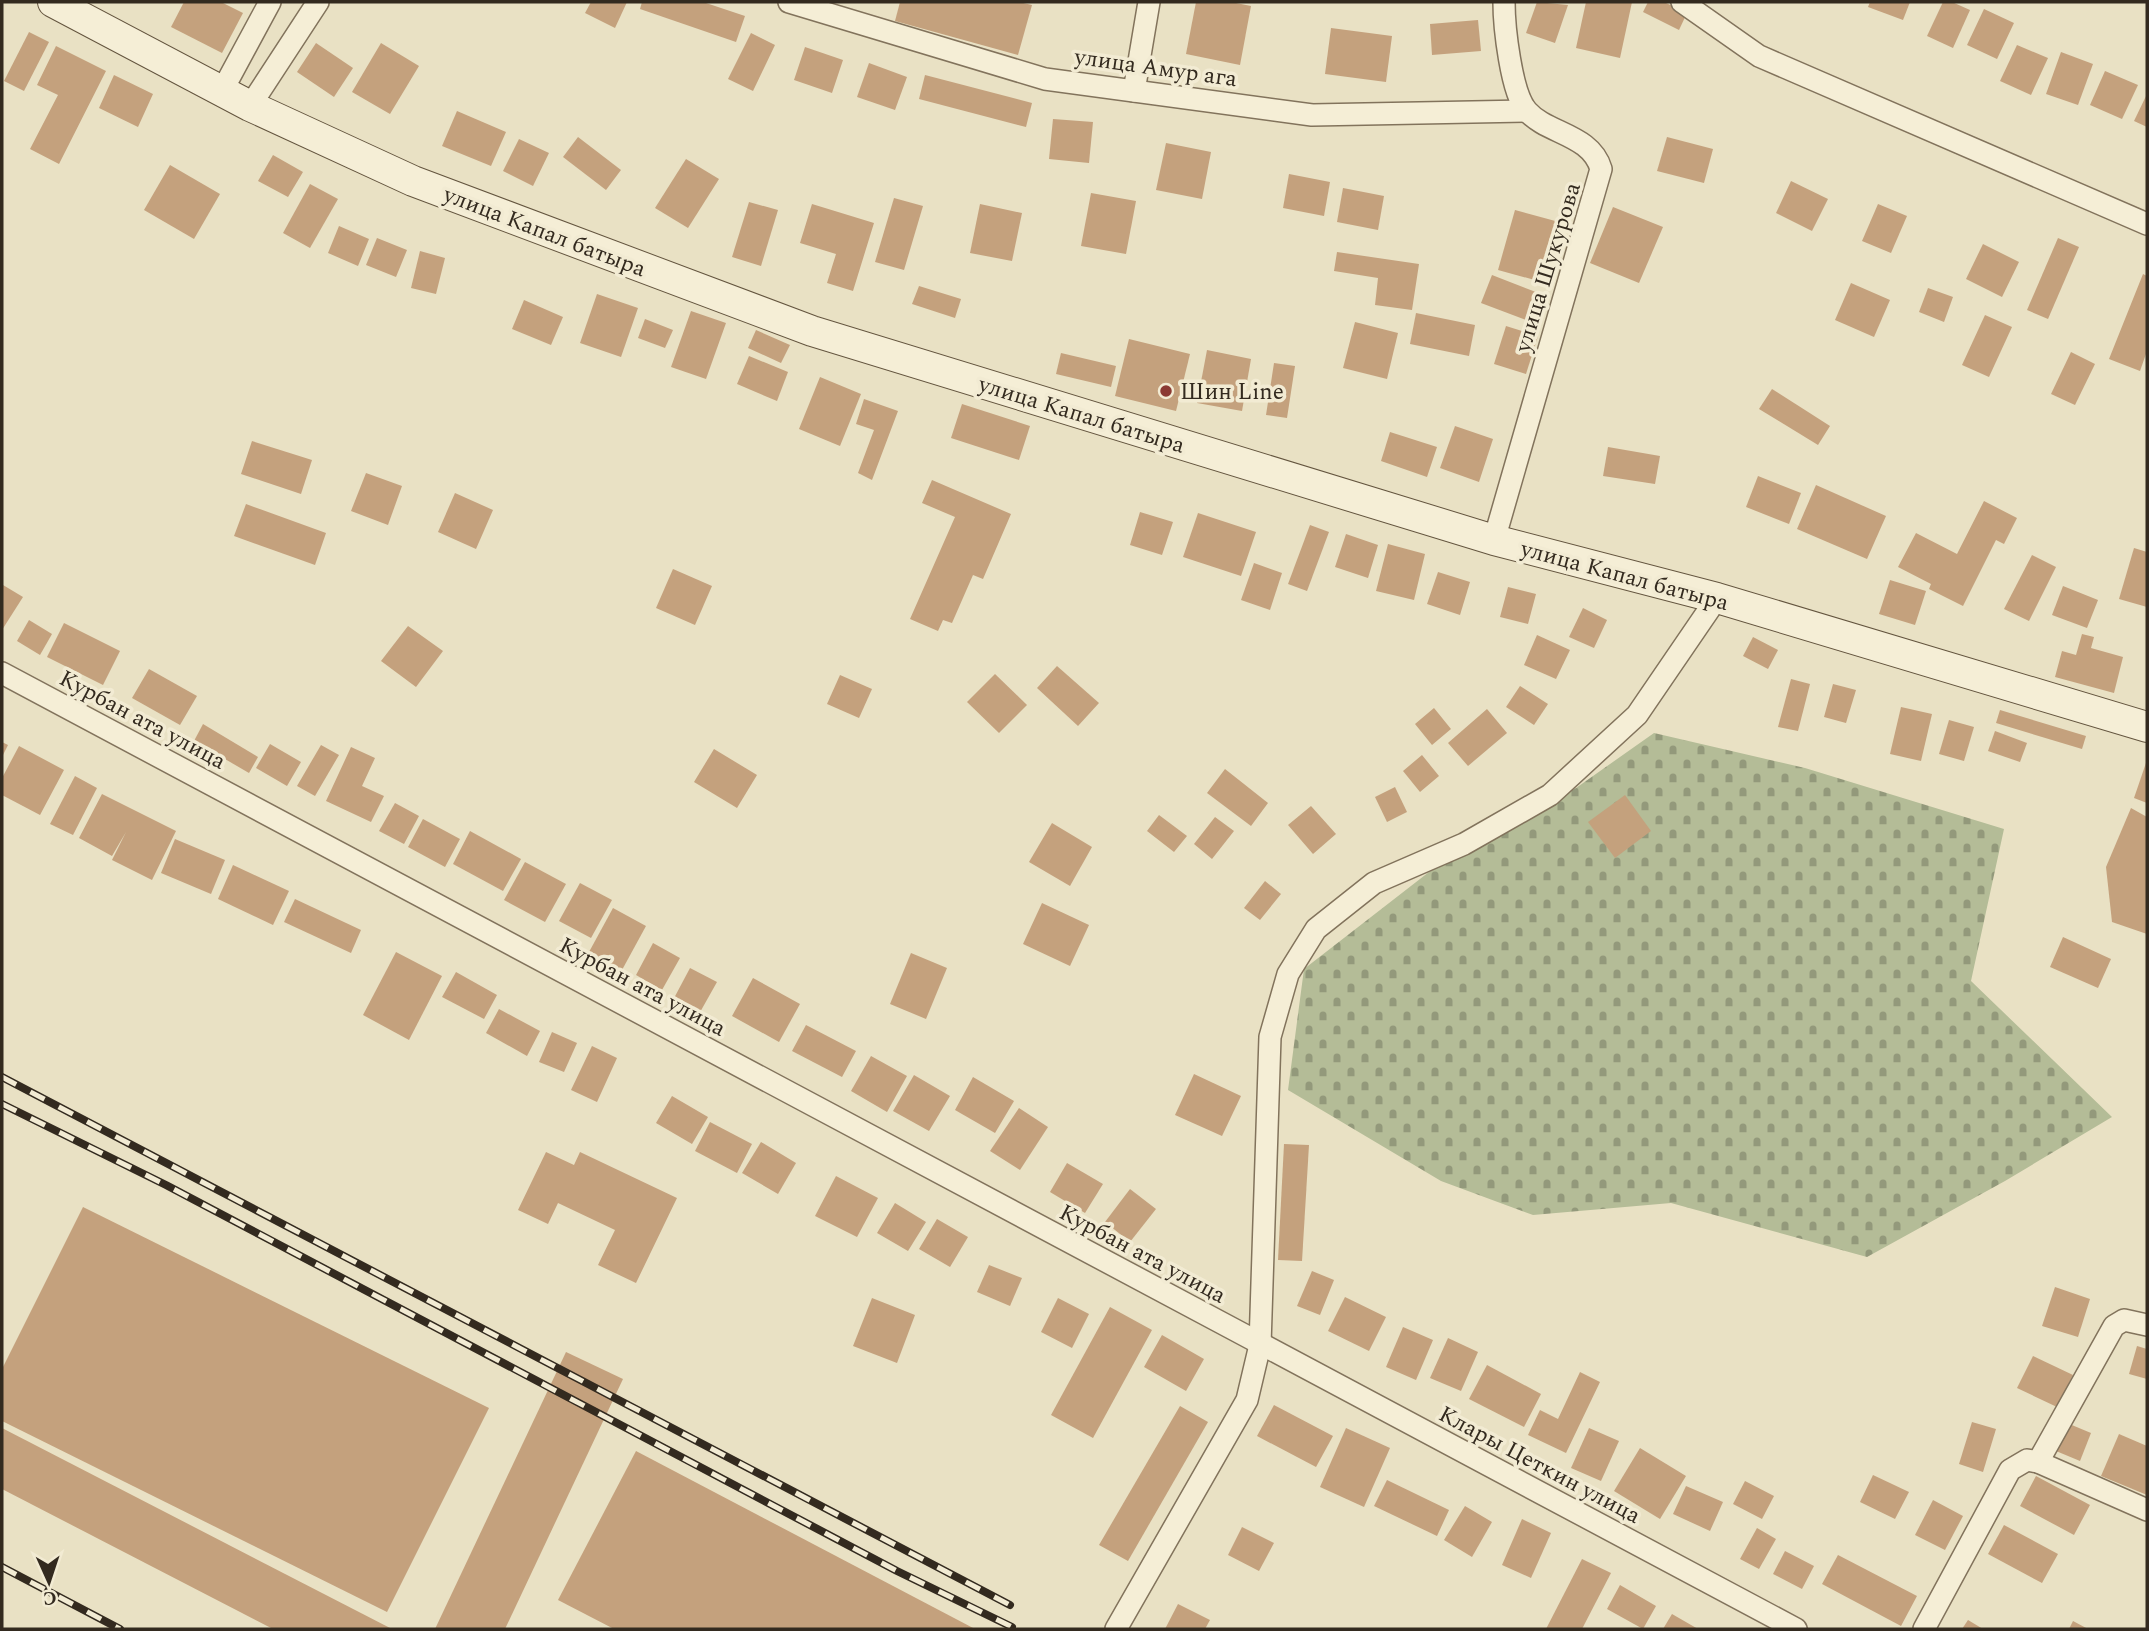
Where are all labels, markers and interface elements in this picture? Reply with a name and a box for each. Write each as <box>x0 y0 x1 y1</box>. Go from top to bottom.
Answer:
street label: улица Амур ага <box>1071 40 1239 97</box>
street label: улица Капал батыра <box>437 177 651 287</box>
street label: улица Шукурова <box>1506 178 1591 358</box>
street label: улица Капал батыра <box>973 367 1189 463</box>
place label: Шин Line <box>1180 375 1284 410</box>
marker: Шин Line <box>1158 383 1174 399</box>
street label: улица Капал батыра <box>1516 532 1733 621</box>
street label: Курбан ата улица <box>53 662 232 779</box>
street label: Курбан ата улица <box>553 929 732 1046</box>
street label: Курбан ата улица <box>1053 1196 1232 1313</box>
street label: Клары Цеткин улица <box>1432 1397 1647 1533</box>
north arrow <box>14 1547 84 1617</box>
text: С <box>42 1583 57 1612</box>

